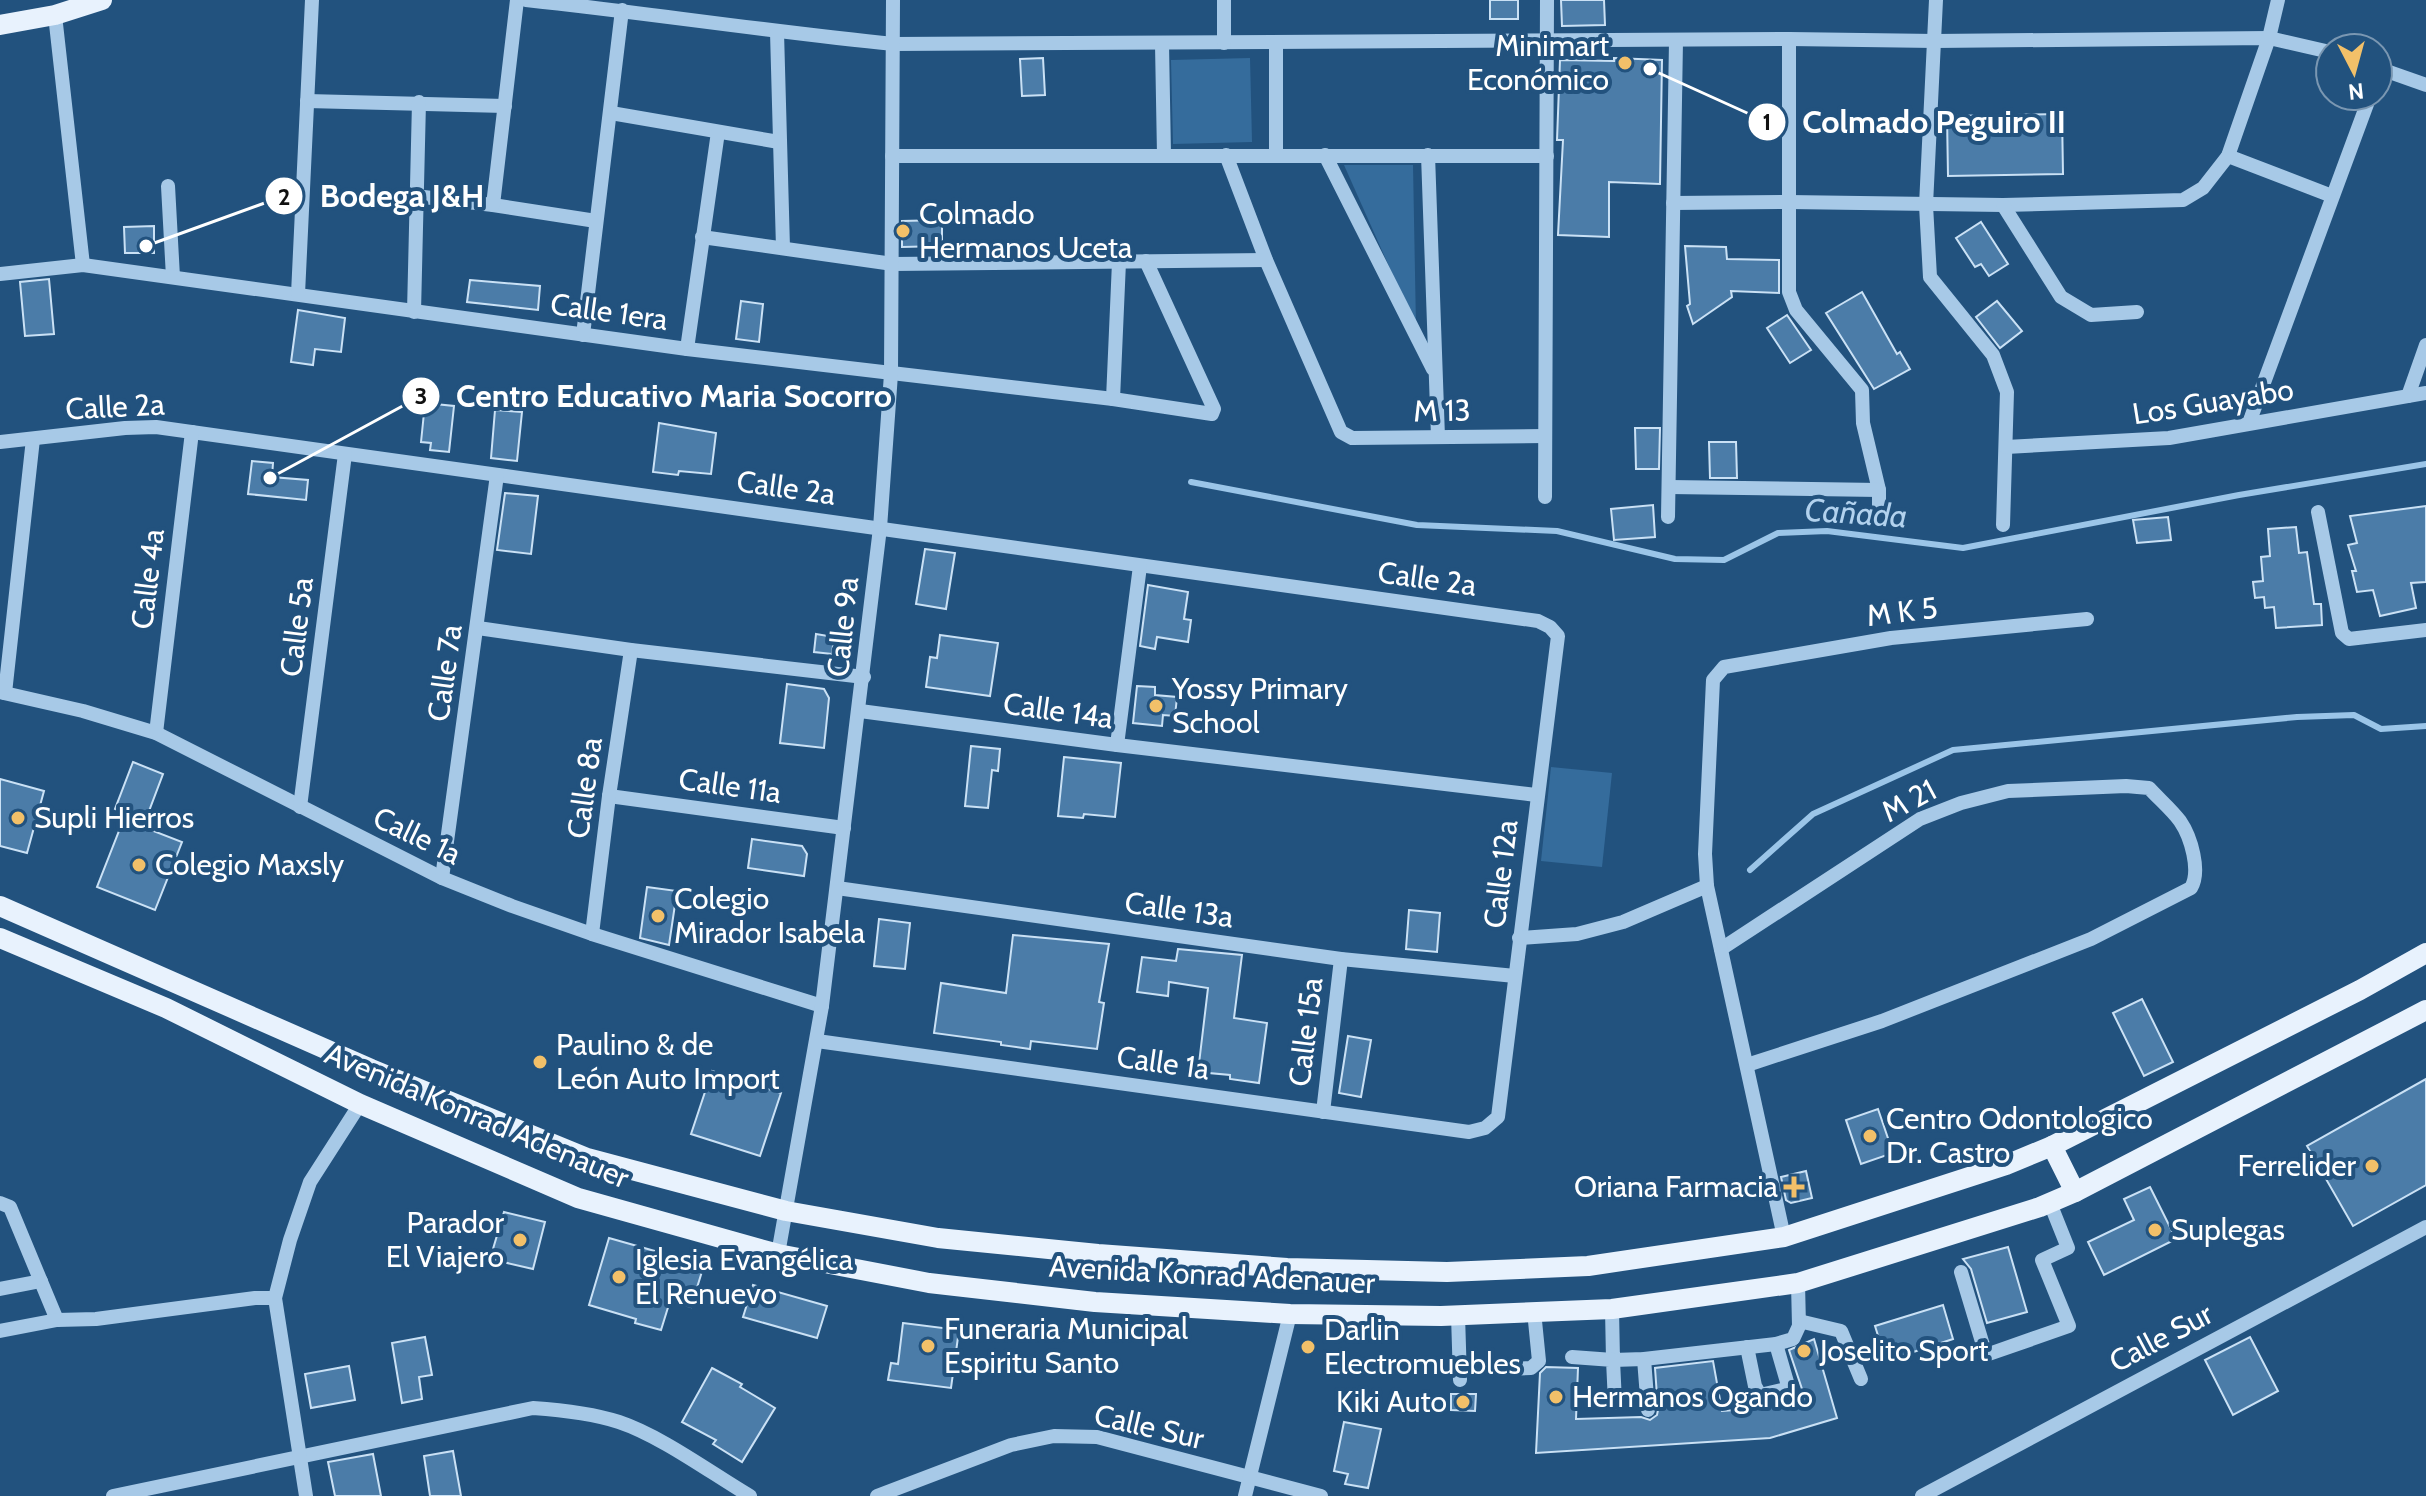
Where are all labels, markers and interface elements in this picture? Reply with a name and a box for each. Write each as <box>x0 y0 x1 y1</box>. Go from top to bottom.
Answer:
place label: Minimart Económico <box>1467 27 1609 98</box>
north arrow <box>2314 32 2394 112</box>
marker: Minimart Económico <box>1616 54 1634 72</box>
text: N <box>2347 77 2365 106</box>
callout: Colmado Peguiro II <box>1747 94 2082 150</box>
text: Colmado Peguiro II <box>1802 102 2066 141</box>
text: 1 <box>1763 107 1771 136</box>
callout: Bodega J&H <box>264 168 500 224</box>
text: Bodega J&H <box>320 176 484 215</box>
text: 2 <box>278 182 290 211</box>
place label: Colmado Hermanos Uceta <box>919 195 1133 266</box>
marker: Colmado Hermanos Uceta <box>894 222 912 240</box>
street label: Calle 1era <box>548 285 671 338</box>
callout: Centro Educativo Maria Socorro <box>401 368 908 424</box>
street label: Los Guayabo <box>2130 371 2296 432</box>
text: Centro Educativo Maria Socorro <box>456 376 892 415</box>
text: 3 <box>415 381 427 410</box>
street label: Calle 2a <box>65 385 166 428</box>
street label: M 13 <box>1413 392 1471 429</box>
street label: Calle 2a <box>734 462 838 513</box>
water label: Cañada <box>1803 489 1909 536</box>
street label: Calle 4a <box>123 526 172 631</box>
street label: Calle 2a <box>1375 553 1479 604</box>
street label: Calle 9a <box>819 574 866 679</box>
street label: Calle 5a <box>272 575 321 679</box>
street label: M K 5 <box>1864 589 1939 634</box>
street label: Calle 7a <box>419 621 470 724</box>
place label: Yossy Primary School <box>1171 670 1348 741</box>
street label: Calle 14a <box>1001 684 1116 737</box>
marker: Yossy Primary School <box>1147 697 1165 715</box>
street label: Calle 8a <box>559 734 610 841</box>
street label: Calle 11a <box>677 760 784 811</box>
street label: M 21 <box>1875 771 1942 830</box>
street label: Calle 1a <box>367 798 468 873</box>
place label: Supli Hierros <box>34 799 194 836</box>
marker: Supli Hierros <box>9 809 27 827</box>
street label: Calle 12a <box>1476 817 1526 930</box>
place label: Colegio Maxsly <box>155 846 344 883</box>
marker: Colegio Maxsly <box>130 856 148 874</box>
place label: Colegio Mirador Isabela <box>674 880 866 951</box>
street label: Calle 13a <box>1122 884 1236 936</box>
marker: Colegio Mirador Isabela <box>649 907 667 925</box>
street label: Calle 15a <box>1280 975 1331 1088</box>
place label: Paulino & de León Auto Import <box>556 1026 780 1097</box>
street label: Avenida Konrad Adenauer <box>320 1035 635 1197</box>
street label: Calle 1a <box>1114 1038 1212 1087</box>
marker: Paulino & de León Auto Import <box>531 1053 549 1071</box>
place label: Centro Odontologico Dr. Castro <box>1886 1100 2153 1171</box>
marker: Centro Odontologico Dr. Castro <box>1861 1127 1879 1145</box>
place label: Ferrelider <box>2237 1147 2357 1184</box>
marker: Ferrelider <box>2363 1157 2381 1175</box>
place label: Oriana Farmacia <box>1574 1168 1779 1205</box>
marker: Oriana Farmacia <box>1785 1178 1803 1196</box>
place label: Parador El Viajero <box>386 1204 505 1275</box>
place label: Suplegas <box>2171 1211 2285 1248</box>
marker: Suplegas <box>2146 1221 2164 1239</box>
marker: Parador El Viajero <box>511 1231 529 1249</box>
place label: Iglesia Evangélica El Renuevo <box>635 1241 854 1312</box>
street label: Avenida Konrad Adenauer <box>1048 1247 1376 1302</box>
marker: Iglesia Evangélica El Renuevo <box>610 1268 628 1286</box>
street label: Calle Sur <box>2103 1295 2219 1380</box>
place label: Funeraria Municipal Espiritu Santo <box>944 1310 1188 1381</box>
place label: Darlin Electromuebles <box>1324 1311 1521 1382</box>
place label: Joselito Sport <box>1819 1332 1988 1369</box>
marker: Funeraria Municipal Espiritu Santo <box>919 1337 937 1355</box>
marker: Darlin Electromuebles <box>1299 1338 1317 1356</box>
marker: Joselito Sport <box>1795 1342 1813 1360</box>
place label: Hermanos Ogando <box>1572 1378 1813 1415</box>
place label: Kiki Auto <box>1336 1383 1447 1420</box>
marker: Hermanos Ogando <box>1547 1388 1565 1406</box>
marker: Kiki Auto <box>1454 1393 1472 1411</box>
street label: Calle Sur <box>1091 1396 1208 1457</box>

